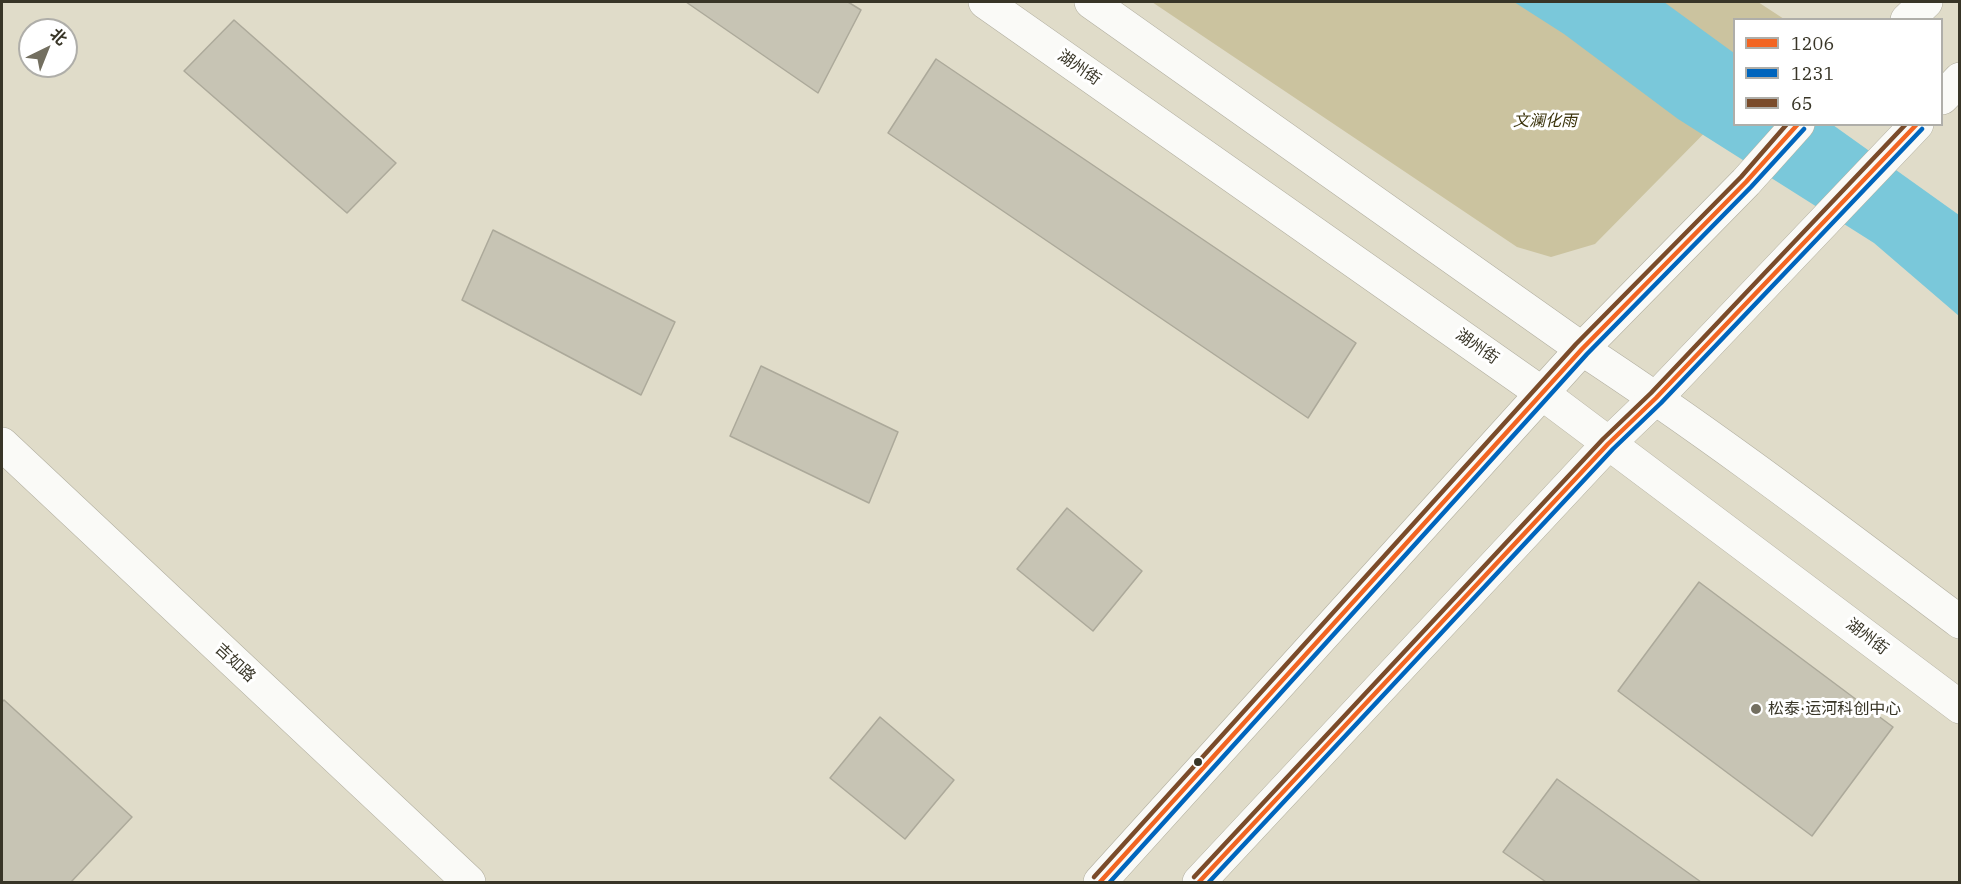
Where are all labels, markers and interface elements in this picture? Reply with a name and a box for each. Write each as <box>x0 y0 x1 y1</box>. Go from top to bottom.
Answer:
north arrow <box>18 18 78 78</box>
legend <box>1733 18 1943 126</box>
text: 北 <box>46 24 72 49</box>
text: 1206 <box>1791 32 1834 55</box>
street label: 湖州街 <box>1054 46 1104 90</box>
text: 1231 <box>1791 62 1834 85</box>
text: 65 <box>1791 92 1813 115</box>
park label: 文澜化雨 <box>1513 111 1577 131</box>
street label: 湖州街 <box>1452 325 1502 369</box>
street label: 湖州街 <box>1842 615 1892 659</box>
street label: 吉如路 <box>211 640 259 686</box>
place label: 松泰·运河科创中心 <box>1768 699 1901 719</box>
marker: 松泰·运河科创中心 <box>1749 702 1763 716</box>
unlabelled marker <box>1192 756 1204 768</box>

